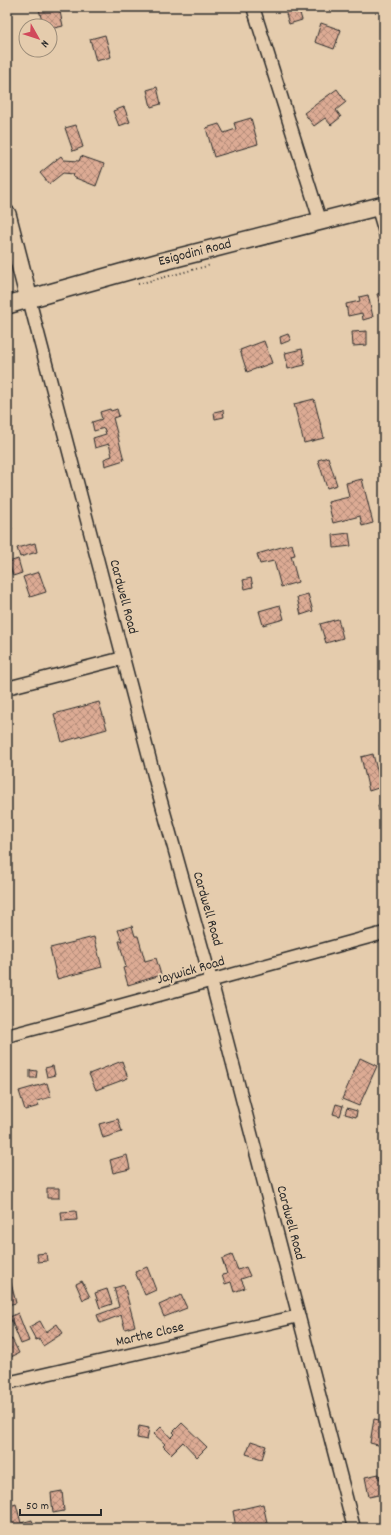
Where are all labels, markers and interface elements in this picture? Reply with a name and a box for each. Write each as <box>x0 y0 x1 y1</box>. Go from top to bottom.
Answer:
north arrow <box>18 18 58 58</box>
text: N <box>36 36 52 51</box>
street label: Esigodini Road <box>156 234 234 272</box>
street label: Cardwell Road <box>103 557 143 637</box>
street label: Cardwell Road <box>187 869 227 949</box>
street label: Jaywick Road <box>155 952 227 990</box>
street label: Cardwell Road <box>270 1183 310 1263</box>
street label: Marthe Close <box>114 1317 186 1353</box>
scale bar <box>20 1491 101 1517</box>
text: 50 m <box>26 1498 49 1515</box>

